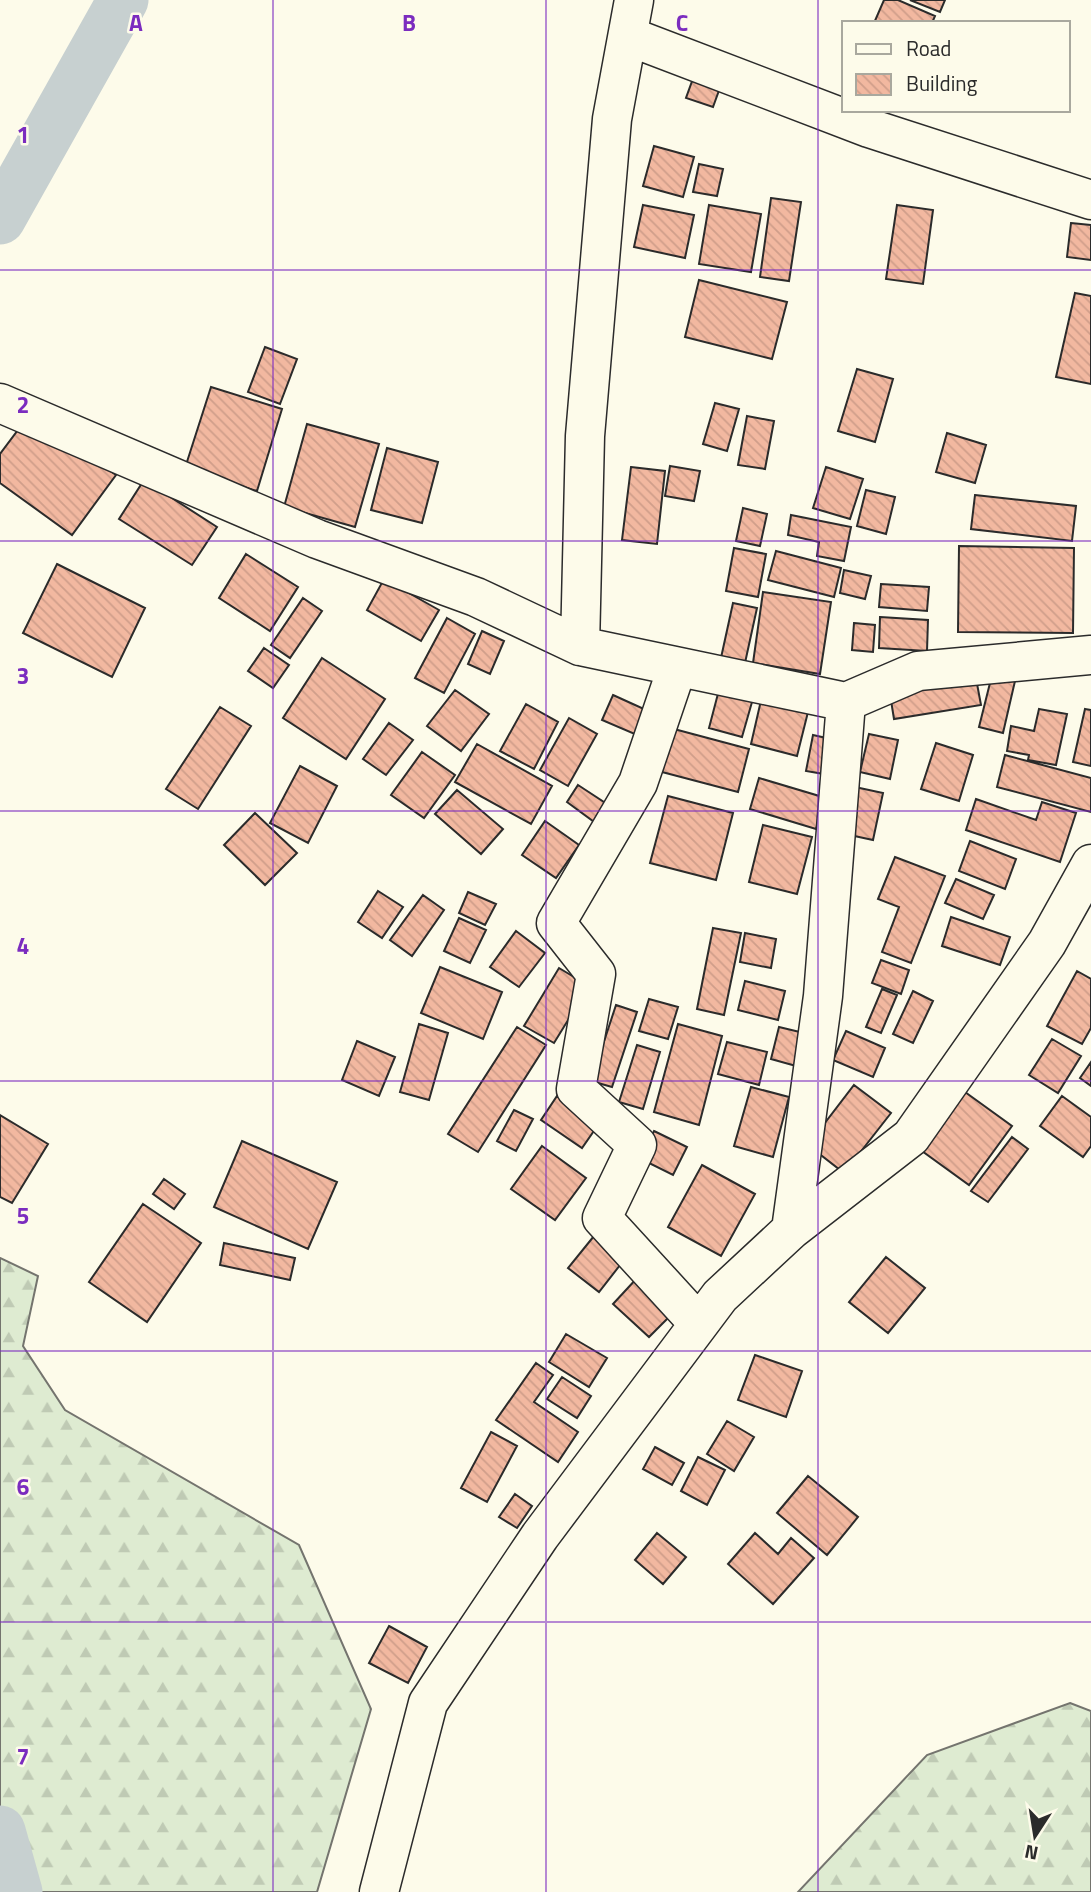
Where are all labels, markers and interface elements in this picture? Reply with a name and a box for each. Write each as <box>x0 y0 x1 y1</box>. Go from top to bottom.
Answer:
text: A <box>129 5 143 40</box>
text: B <box>402 5 416 40</box>
text: C <box>676 5 688 40</box>
legend <box>842 21 1070 112</box>
text: Road <box>906 32 951 64</box>
text: Building <box>906 67 978 99</box>
text: 1 <box>17 117 29 152</box>
text: 2 <box>17 387 29 422</box>
text: 3 <box>17 658 29 693</box>
text: 4 <box>17 928 29 963</box>
text: 5 <box>17 1198 29 1233</box>
text: 6 <box>17 1469 30 1504</box>
text: 7 <box>17 1739 29 1774</box>
north arrow <box>1000 1801 1070 1871</box>
text: N <box>1022 1838 1041 1869</box>

